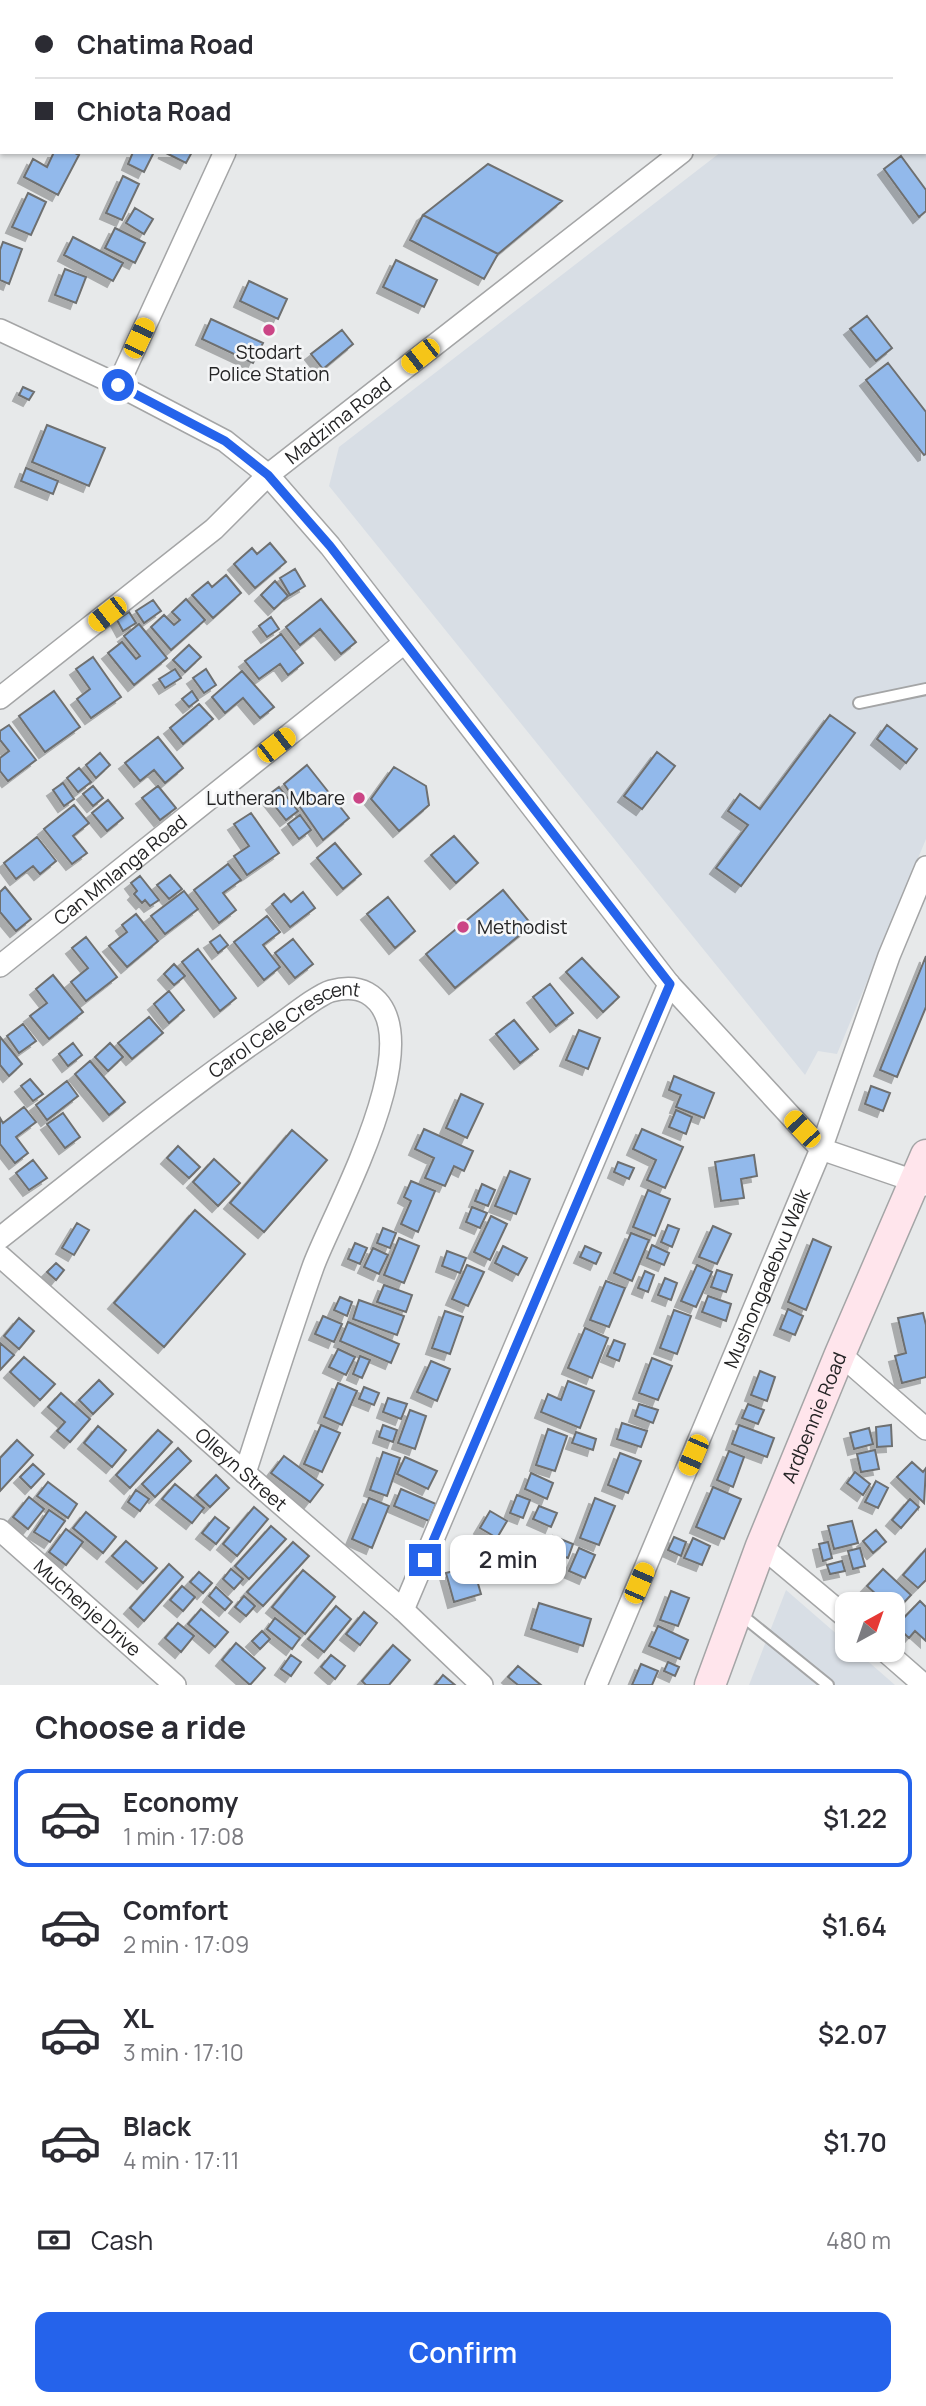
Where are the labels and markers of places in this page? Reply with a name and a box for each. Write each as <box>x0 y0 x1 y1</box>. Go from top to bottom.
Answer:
marker: Stodart Police Station <box>261 322 277 338</box>
place label: Stodart Police Station <box>208 339 330 387</box>
place label: Lutheran Mbare <box>206 785 345 811</box>
marker: Lutheran Mbare <box>351 790 367 806</box>
place label: Methodist <box>477 914 568 940</box>
marker: Methodist <box>455 919 471 935</box>

